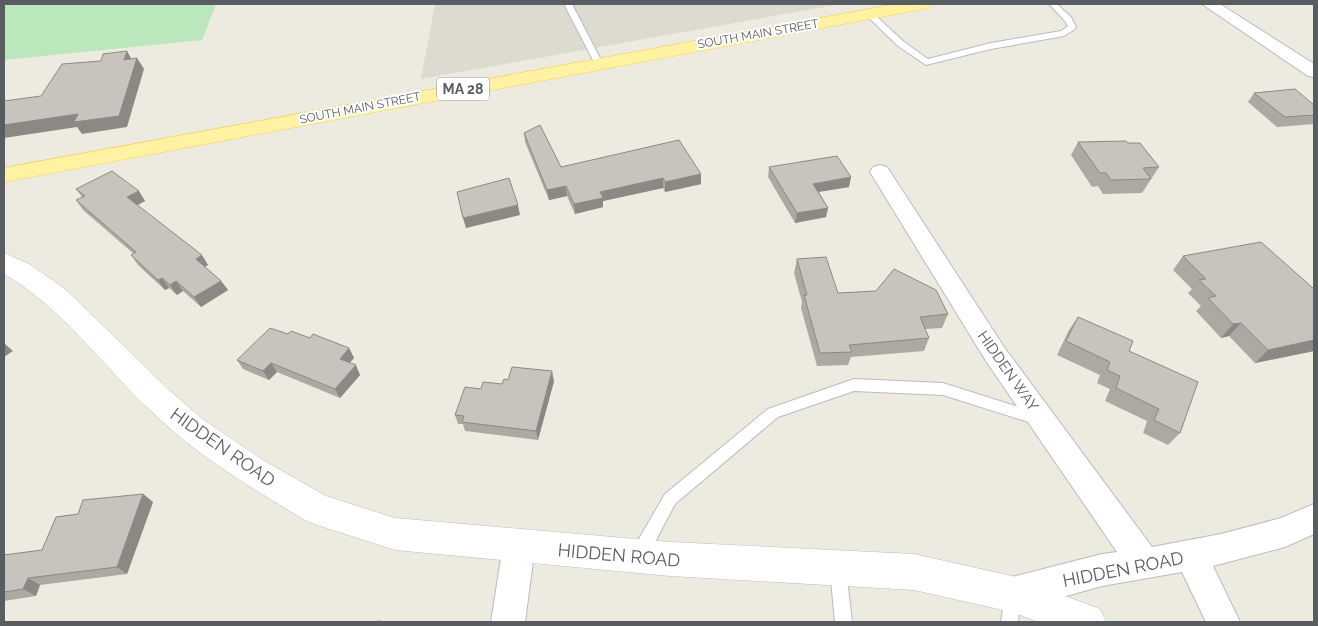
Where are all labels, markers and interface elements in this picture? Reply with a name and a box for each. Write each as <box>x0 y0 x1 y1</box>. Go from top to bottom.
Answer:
street label: SOUTH MAIN STREET <box>696 16 820 52</box>
road number: MA 28 <box>437 78 489 100</box>
street label: SOUTH MAIN STREET <box>298 89 422 127</box>
street label: HIDDEN WAY <box>974 327 1042 415</box>
street label: HIDDEN ROAD <box>167 403 279 491</box>
street label: HIDDEN ROAD <box>557 539 681 571</box>
street label: HIDDEN ROAD <box>1061 547 1185 591</box>

